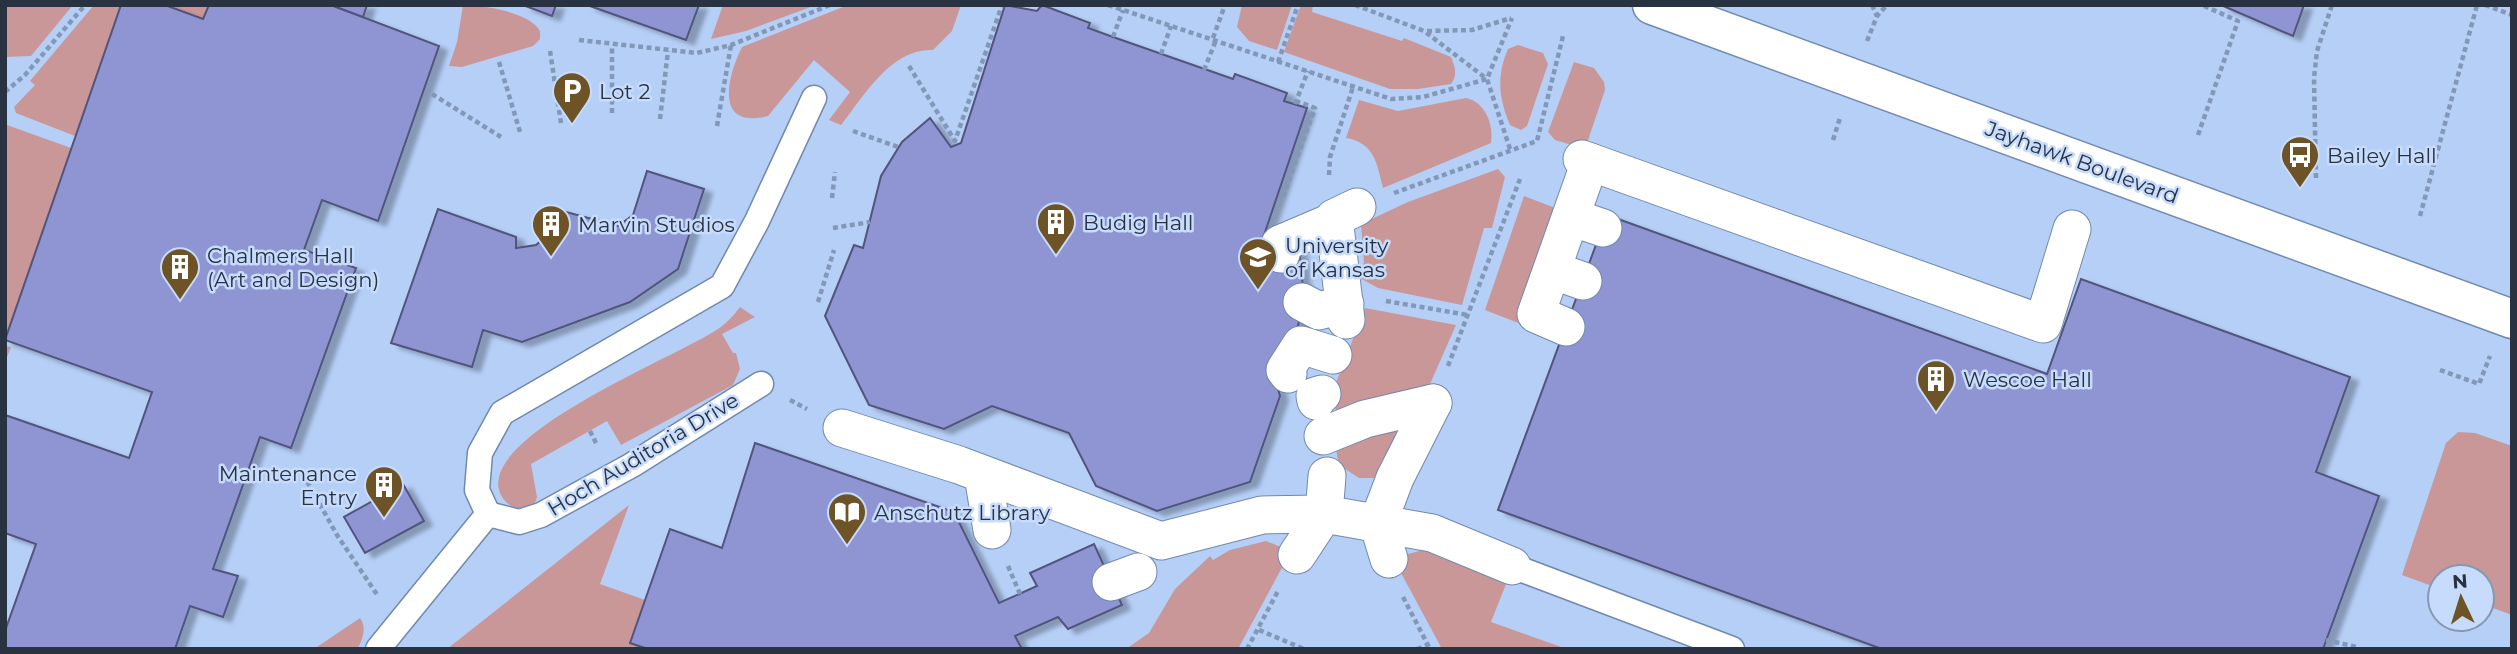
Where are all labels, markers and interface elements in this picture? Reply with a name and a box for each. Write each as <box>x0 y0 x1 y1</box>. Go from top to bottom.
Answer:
parking icon: Lot 2 <box>551 70 593 125</box>
place label: Lot 2 <box>599 79 650 104</box>
street label: Jayhawk Boulevard <box>1981 115 2182 209</box>
bus stop icon: Bailey Hall <box>2279 134 2321 189</box>
place label: Bailey Hall <box>2327 143 2437 168</box>
building icon: Budig Hall <box>1035 201 1077 256</box>
building icon: Marvin Studios <box>530 203 572 258</box>
place label: Budig Hall <box>1083 210 1193 235</box>
place label: Marvin Studios <box>578 212 735 237</box>
place label: University of Kansas <box>1285 233 1389 282</box>
school or university icon: University of Kansas <box>1237 236 1279 291</box>
place label: Chalmers Hall (Art and Design) <box>207 243 379 292</box>
building icon: Chalmers Hall (Art and Design) <box>159 246 201 301</box>
building icon: Wescoe Hall <box>1915 358 1957 413</box>
place label: Wescoe Hall <box>1963 367 2092 392</box>
street label: Hoch Auditoria Drive <box>543 387 743 521</box>
place label: Maintenance Entry <box>219 461 358 510</box>
building icon: Maintenance Entry <box>363 464 405 519</box>
library icon: Anschutz Library <box>826 491 868 546</box>
place label: Anschutz Library <box>874 500 1051 525</box>
north arrow <box>2426 563 2496 633</box>
text: N <box>2451 570 2468 594</box>

